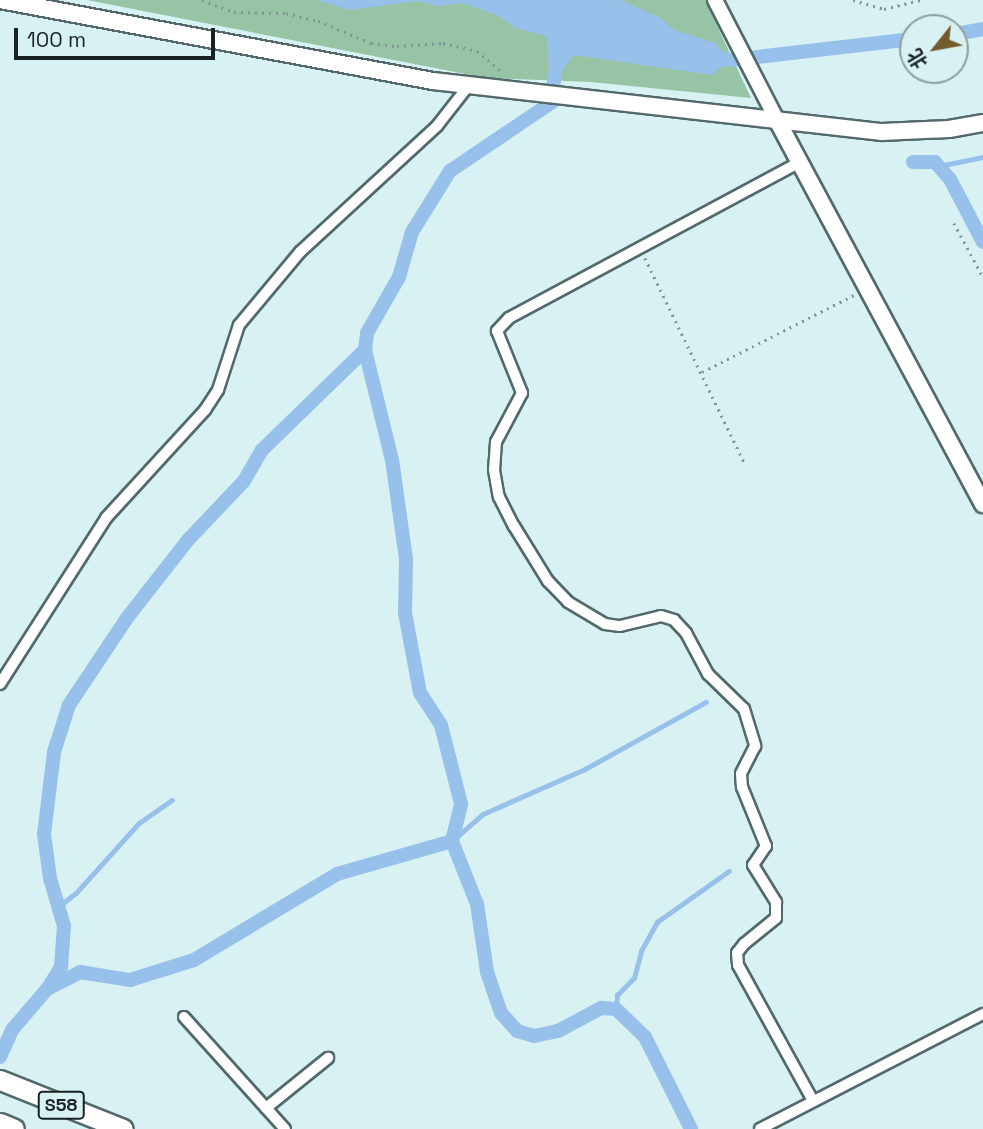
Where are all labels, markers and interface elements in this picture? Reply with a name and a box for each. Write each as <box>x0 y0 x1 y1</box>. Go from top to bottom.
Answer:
scale bar <box>18 14 219 58</box>
north arrow <box>899 14 969 84</box>
text: 100 m <box>27 26 86 53</box>
text: 北 <box>902 44 933 74</box>
road number: S58 <box>36 1090 86 1120</box>

